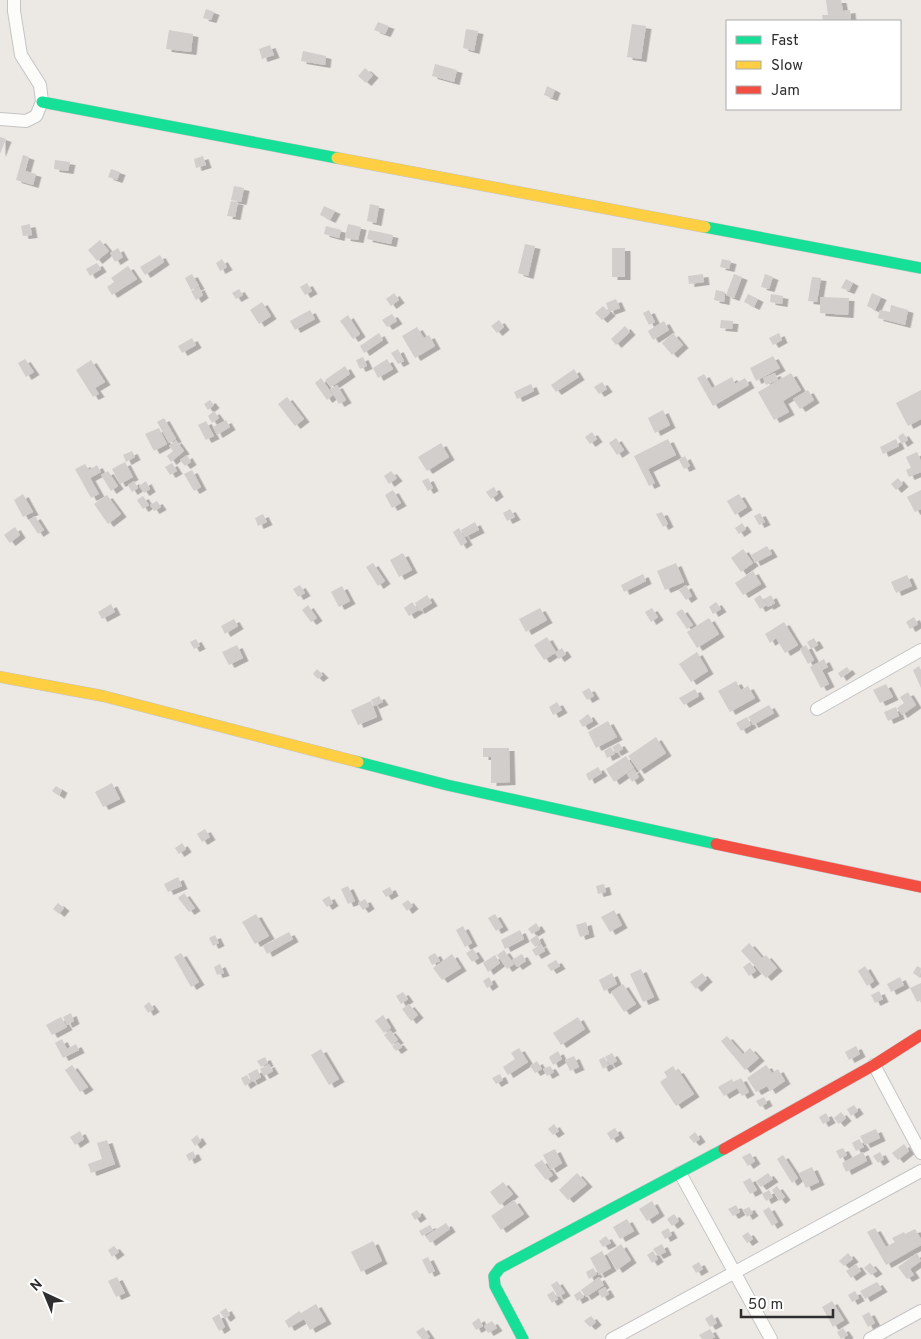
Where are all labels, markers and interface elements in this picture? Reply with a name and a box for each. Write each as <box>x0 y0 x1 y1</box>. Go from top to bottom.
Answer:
legend <box>726 20 901 110</box>
text: Fast <box>771 32 799 51</box>
text: Slow <box>771 57 803 76</box>
text: Jam <box>771 82 800 101</box>
north arrow <box>20 1269 70 1319</box>
text: N <box>27 1276 47 1295</box>
scale bar <box>741 1286 834 1318</box>
text: 50 m <box>748 1296 783 1315</box>

